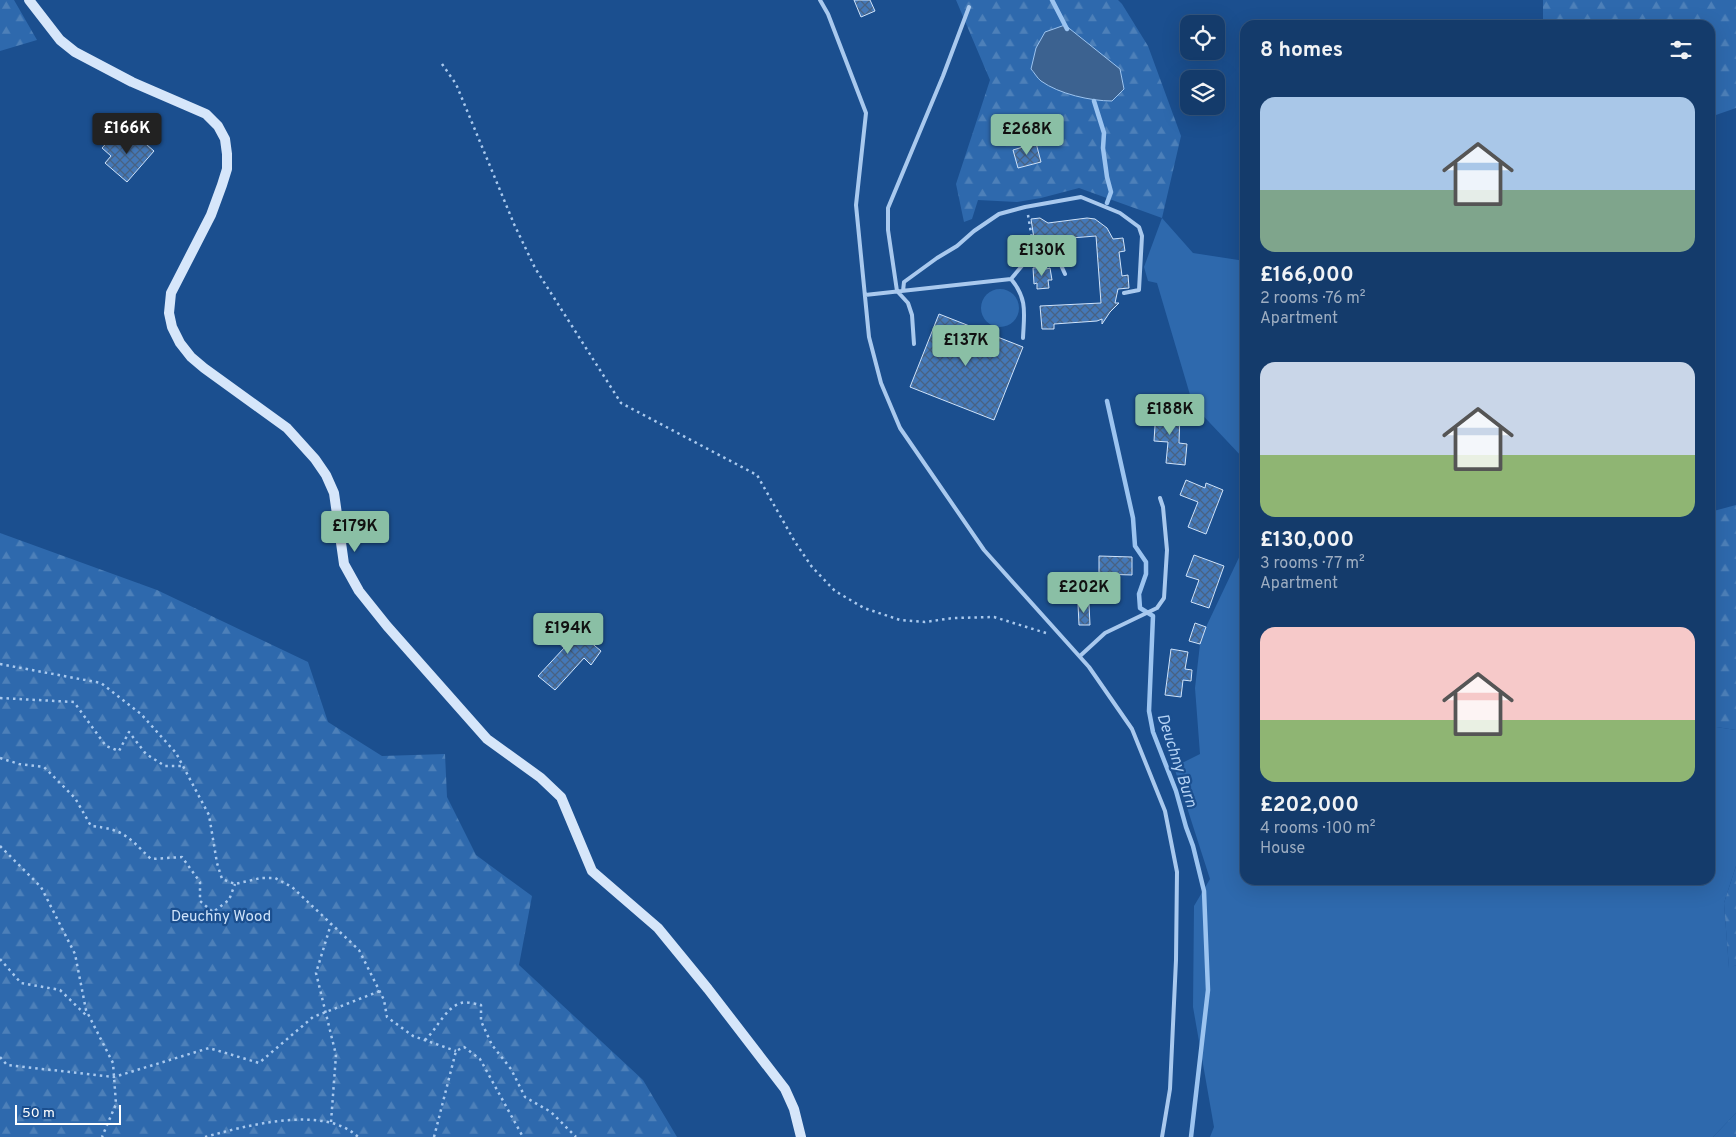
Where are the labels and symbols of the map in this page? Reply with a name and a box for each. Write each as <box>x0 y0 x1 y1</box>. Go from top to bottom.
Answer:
pin: £166K <box>92 112 162 155</box>
pin: £268K <box>992 114 1062 156</box>
pin: £130K <box>1007 234 1077 277</box>
pin: £137K <box>931 324 1001 367</box>
pin: £188K <box>1135 394 1205 436</box>
pin: £179K <box>320 510 390 553</box>
pin: £202K <box>1049 572 1119 614</box>
pin: £194K <box>533 612 603 655</box>
water label: Deuchny Burn <box>1152 711 1201 810</box>
park label: Deuchny Wood <box>171 908 271 927</box>
scale bar <box>15 1102 121 1125</box>

